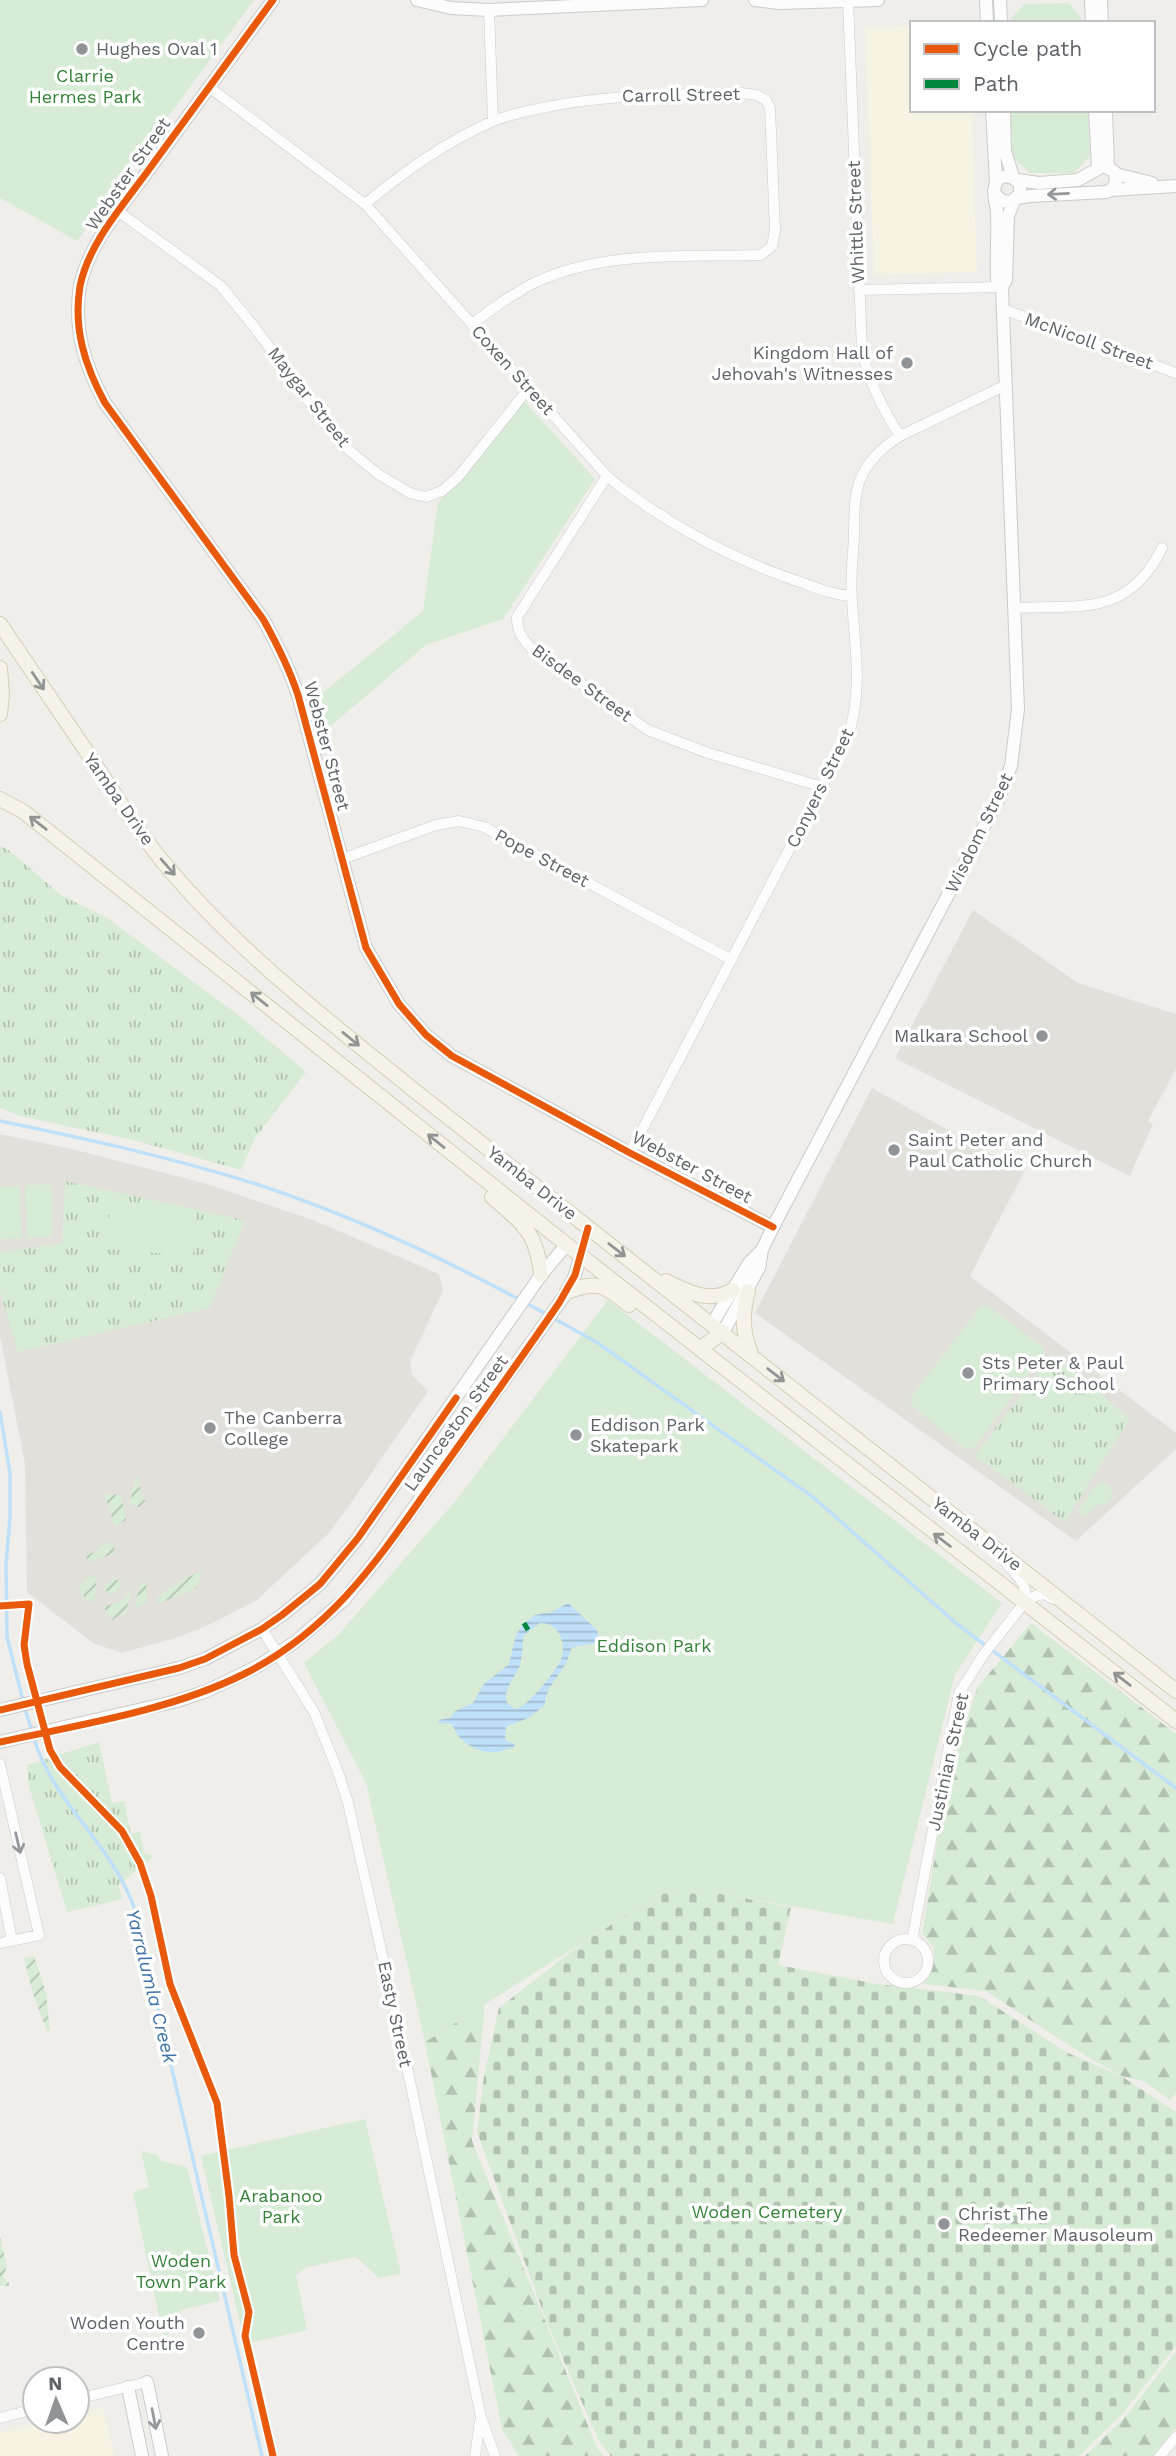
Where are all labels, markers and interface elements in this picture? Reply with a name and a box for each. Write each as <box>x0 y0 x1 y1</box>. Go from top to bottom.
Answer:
legend <box>910 21 1155 112</box>
text: Cycle path <box>973 36 1082 61</box>
place label: Hughes Oval 1 <box>96 38 217 59</box>
marker: Hughes Oval 1 <box>74 41 90 57</box>
park label: Clarrie Hermes Park <box>29 65 141 107</box>
text: Path <box>973 71 1019 96</box>
street label: Carroll Street <box>622 83 741 106</box>
street label: Webster Street <box>81 113 175 234</box>
street label: Whittle Street <box>843 160 868 284</box>
one-way arrow <box>1047 188 1070 201</box>
street label: McNicoll Street <box>1022 308 1157 374</box>
street label: Coxen Street <box>467 320 560 419</box>
street label: Maygar Street <box>264 342 355 451</box>
place label: Kingdom Hall of Jehovah's Witnesses <box>711 342 893 384</box>
marker: Kingdom Hall of Jehovah's Witnesses <box>899 355 915 371</box>
street label: Bisdee Street <box>528 639 637 726</box>
one-way arrow <box>31 671 45 690</box>
street label: Webster Street <box>300 679 355 813</box>
street label: Conyers Street <box>782 724 858 851</box>
street label: Yamba Drive <box>80 748 159 849</box>
street label: Wisdom Street <box>940 769 1017 896</box>
one-way arrow <box>29 816 47 831</box>
street label: Pope Street <box>492 824 593 891</box>
one-way arrow <box>160 858 176 876</box>
one-way arrow <box>250 991 268 1007</box>
place label: Malkara School <box>894 1025 1028 1046</box>
marker: Malkara School <box>1034 1028 1050 1044</box>
one-way arrow <box>342 1032 360 1047</box>
street label: Webster Street <box>629 1126 756 1207</box>
place label: Saint Peter and Paul Catholic Church <box>908 1129 1092 1171</box>
one-way arrow <box>428 1133 446 1149</box>
street label: Yamba Drive <box>483 1141 581 1224</box>
marker: Saint Peter and Paul Catholic Church <box>886 1142 902 1158</box>
one-way arrow <box>607 1242 626 1257</box>
street label: Launceston Street <box>399 1350 512 1495</box>
place label: Sts Peter & Paul Primary School <box>982 1352 1124 1394</box>
marker: Sts Peter & Paul Primary School <box>960 1365 976 1381</box>
one-way arrow <box>766 1367 785 1382</box>
place label: The Canberra College <box>224 1407 342 1449</box>
place label: Eddison Park Skatepark <box>590 1414 705 1456</box>
marker: The Canberra College <box>202 1420 218 1436</box>
marker: Eddison Park Skatepark <box>568 1427 584 1443</box>
street label: Yamba Drive <box>928 1492 1026 1575</box>
one-way arrow <box>933 1532 952 1547</box>
park label: Eddison Park <box>597 1635 711 1656</box>
one-way arrow <box>1114 1671 1132 1686</box>
street label: Justinian Street <box>923 1691 972 1833</box>
one-way arrow <box>12 1831 26 1854</box>
water label: Yarralumla Creek <box>121 1907 182 2066</box>
street label: Easty Street <box>374 1959 417 2069</box>
park label: Arabanoo Park <box>239 2185 323 2227</box>
park label: Woden Cemetery <box>691 2201 843 2222</box>
place label: Christ The Redeemer Mausoleum <box>958 2203 1154 2245</box>
marker: Christ The Redeemer Mausoleum <box>936 2216 952 2232</box>
park label: Woden Town Park <box>136 2250 226 2292</box>
place label: Woden Youth Centre <box>70 2312 185 2354</box>
marker: Woden Youth Centre <box>191 2325 207 2341</box>
north arrow <box>21 2365 91 2435</box>
text: N <box>48 2372 63 2395</box>
one-way arrow <box>148 2407 162 2430</box>

